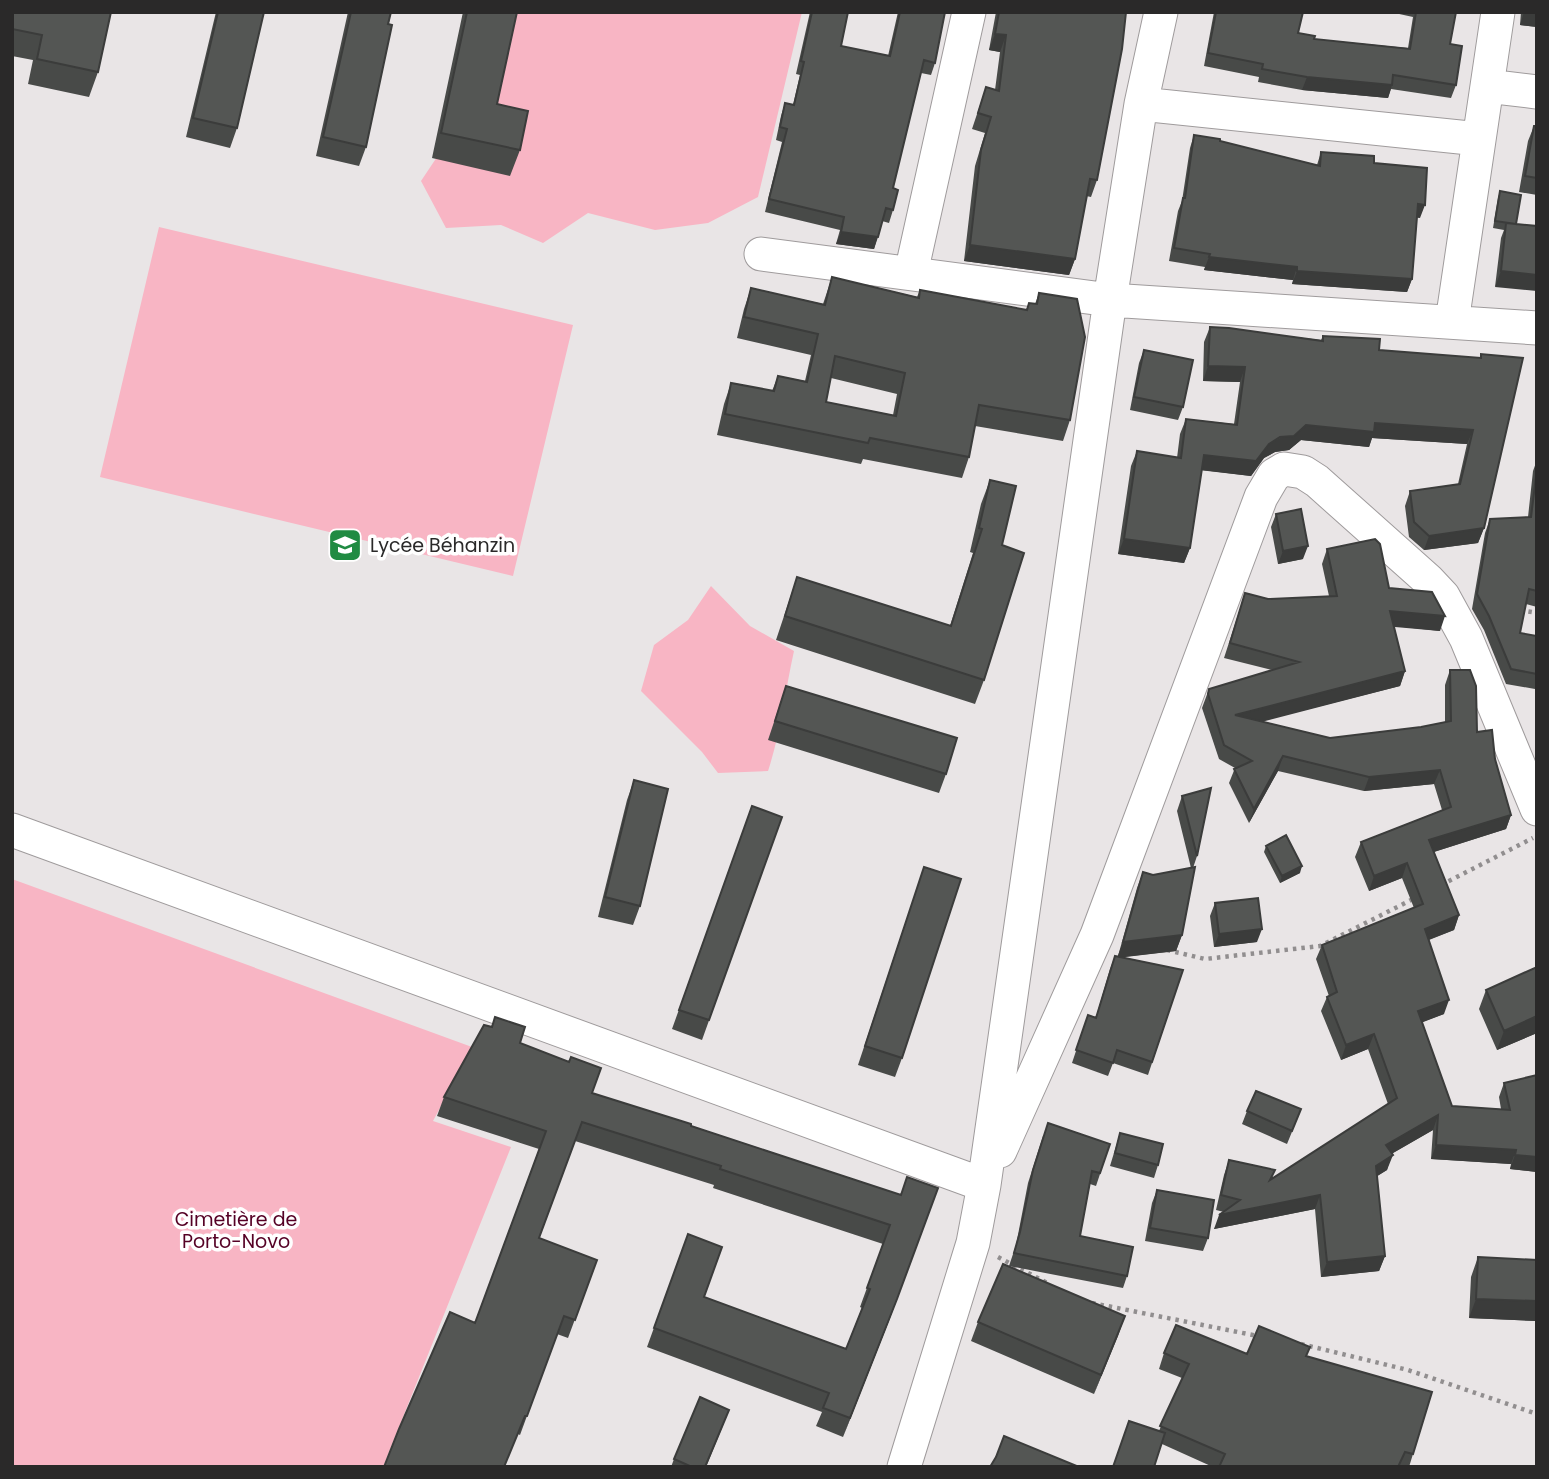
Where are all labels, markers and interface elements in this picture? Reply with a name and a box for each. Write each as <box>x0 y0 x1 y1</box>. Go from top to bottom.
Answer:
school or university icon: Lycée Béhanzin <box>326 526 364 564</box>
place label: Lycée Béhanzin <box>370 532 515 559</box>
park label: Cimetière de Porto-Novo <box>175 1206 297 1255</box>

